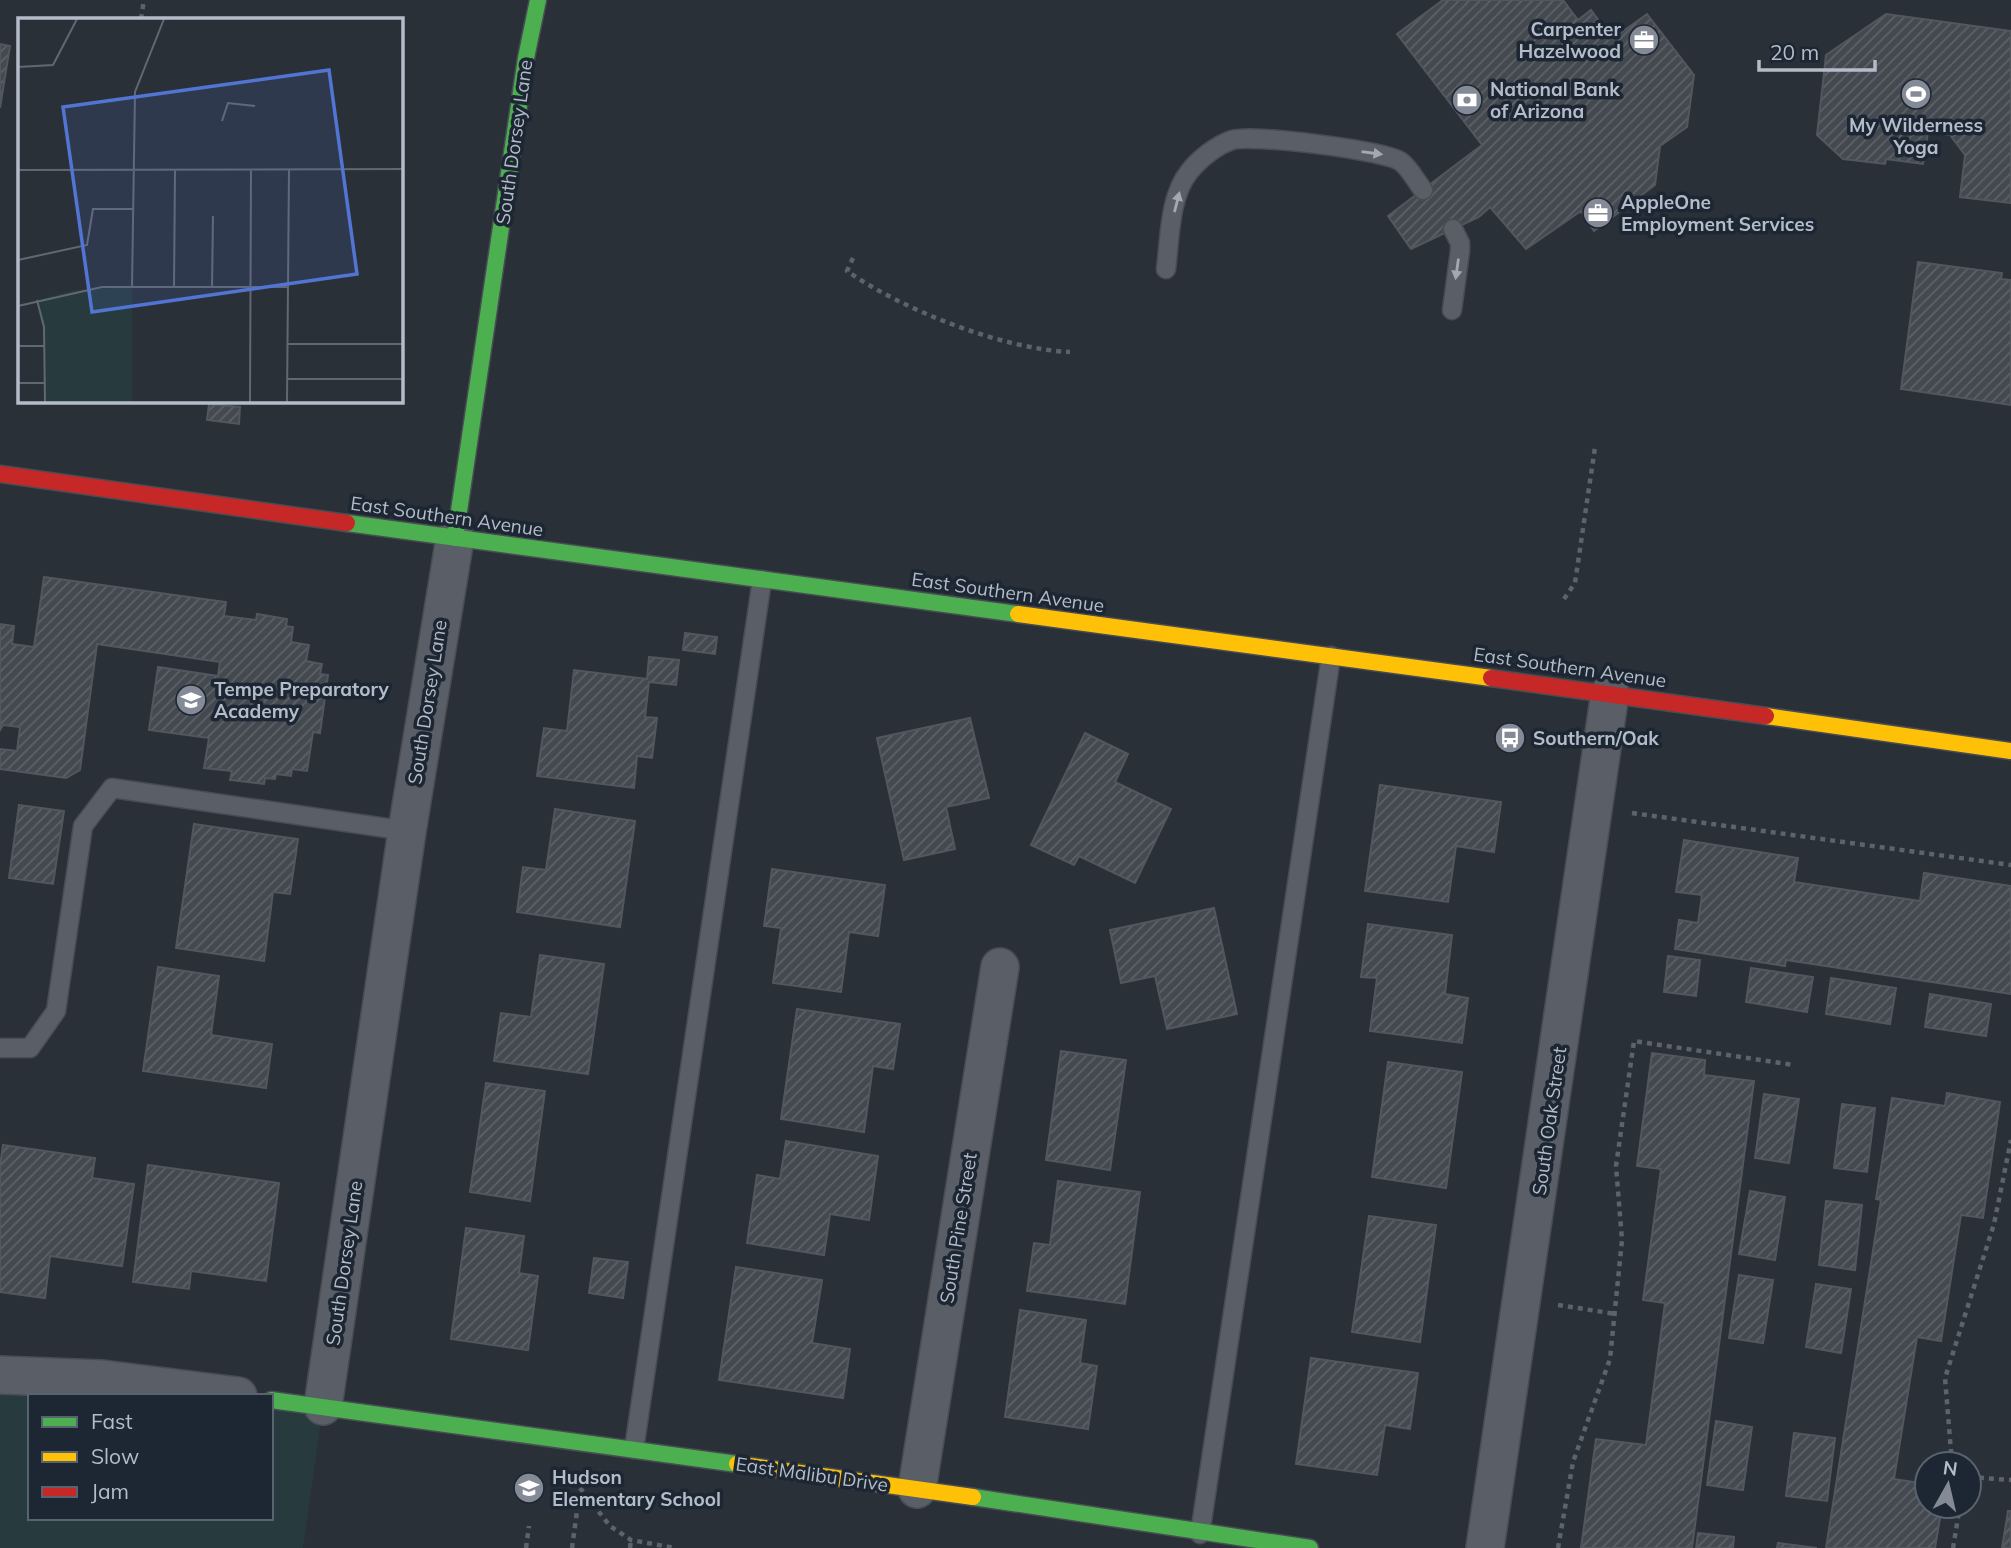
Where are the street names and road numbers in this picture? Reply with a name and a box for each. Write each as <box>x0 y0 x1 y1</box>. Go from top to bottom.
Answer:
street label: South Dorsey Lane <box>491 58 537 226</box>
street label: East Southern Avenue <box>349 491 545 541</box>
street label: East Southern Avenue <box>910 567 1106 617</box>
street label: South Dorsey Lane <box>402 618 452 786</box>
street label: East Southern Avenue <box>1472 642 1668 692</box>
street label: South Oak Street <box>1527 1045 1571 1197</box>
street label: South Pine Street <box>934 1151 982 1305</box>
street label: South Dorsey Lane <box>321 1179 367 1347</box>
street label: East Malibu Drive <box>734 1451 890 1497</box>

